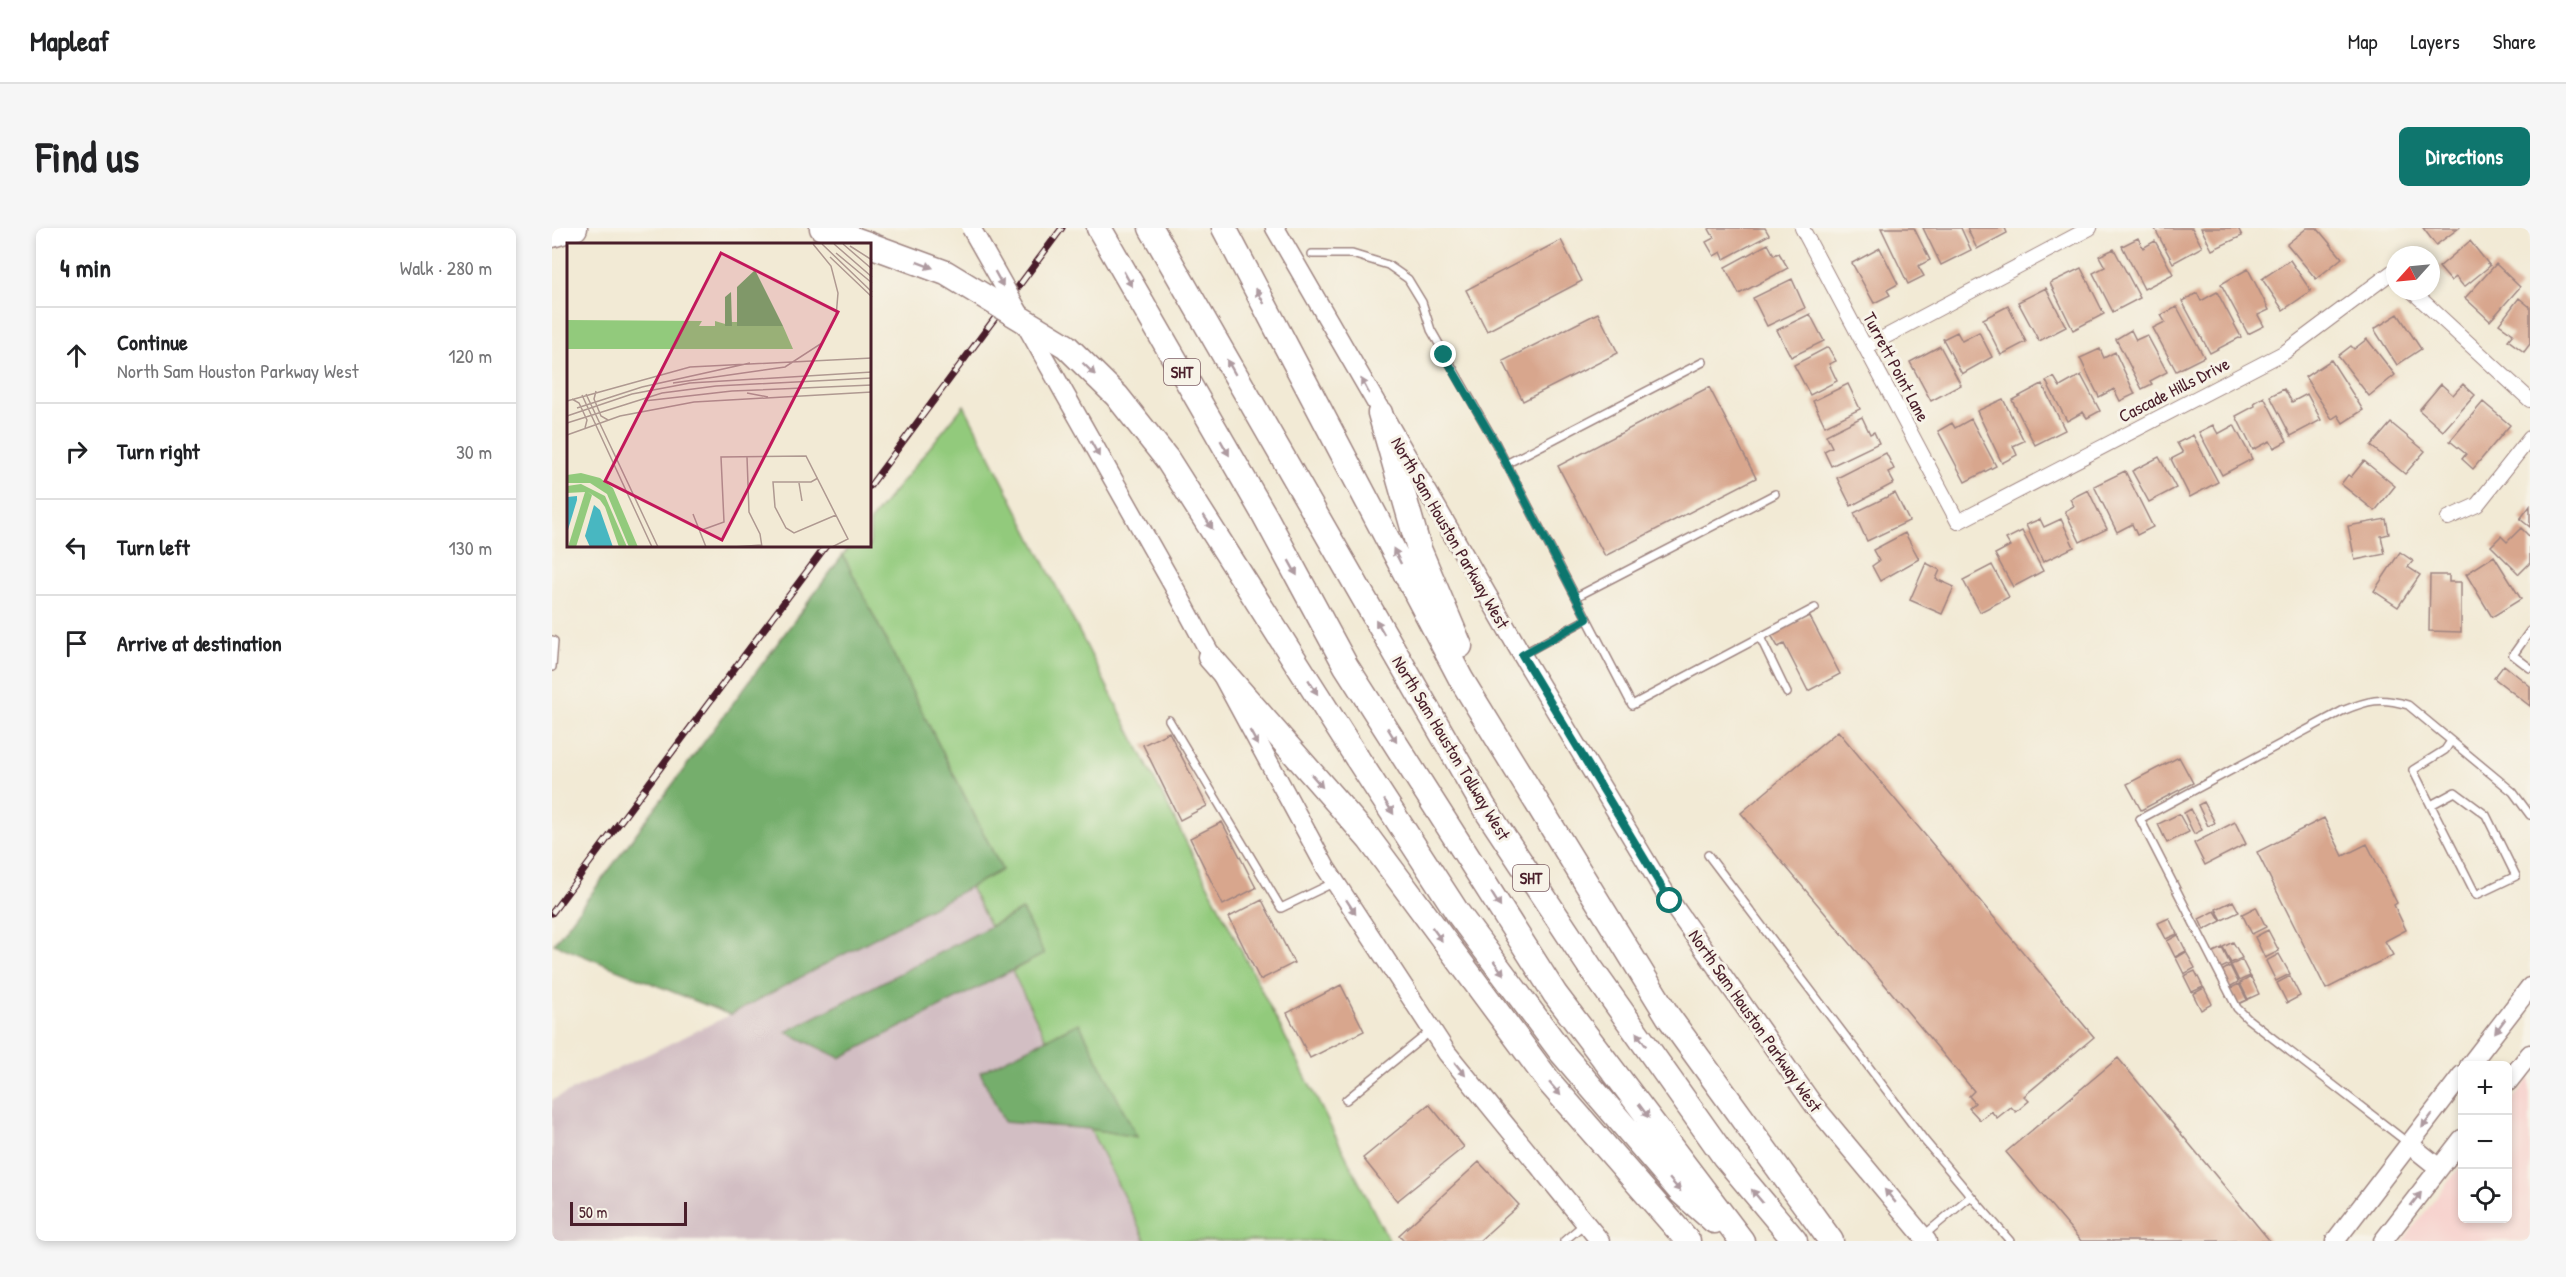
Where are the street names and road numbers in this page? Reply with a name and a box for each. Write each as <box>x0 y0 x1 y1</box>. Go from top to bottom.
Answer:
street label: Turrett Point Lane <box>1857 308 1936 426</box>
street label: Cascade Hills Drive <box>2114 351 2234 428</box>
road number: SHT <box>1164 359 1200 385</box>
street label: North Sam Houston Parkway West <box>1385 432 1516 634</box>
street label: North Sam Houston Tollway West <box>1386 651 1517 845</box>
road number: SHT <box>1513 865 1549 891</box>
street label: North Sam Houston Parkway West <box>1683 924 1828 1118</box>

